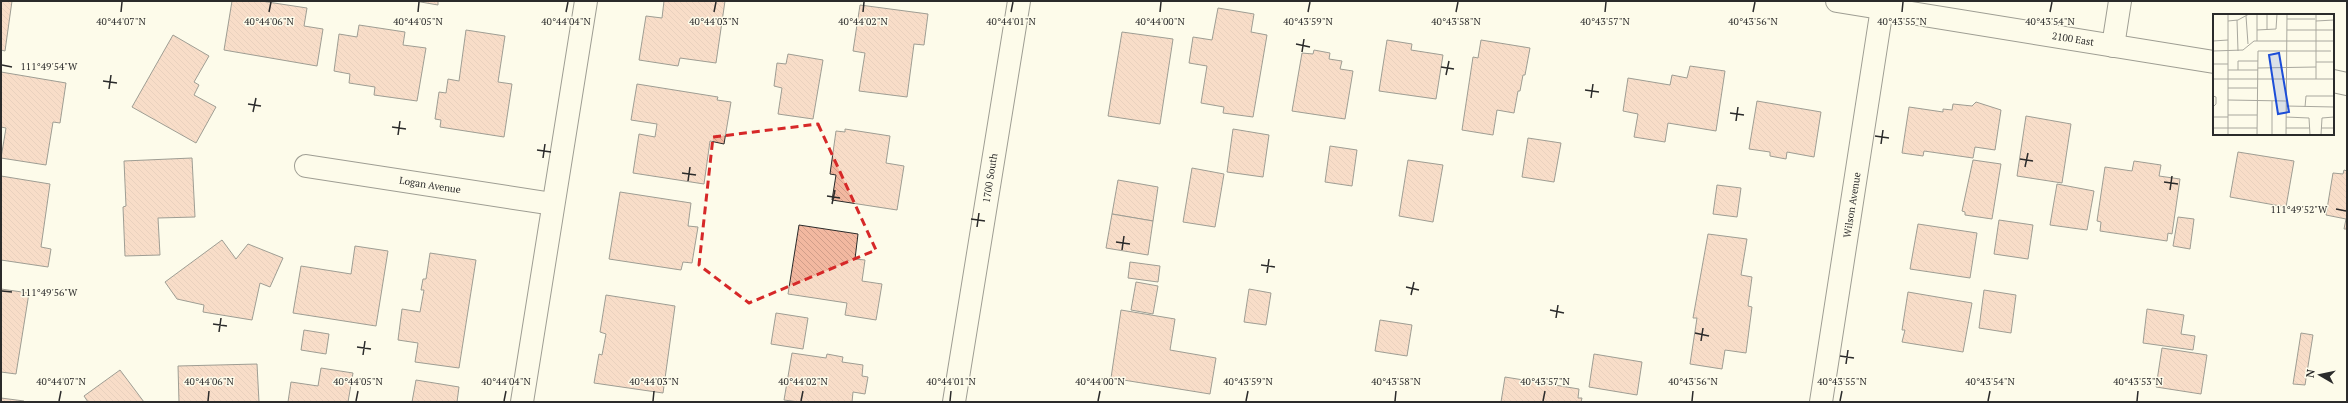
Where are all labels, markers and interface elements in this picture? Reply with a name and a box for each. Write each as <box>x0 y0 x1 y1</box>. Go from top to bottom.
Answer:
inset map <box>2213 14 2334 135</box>
text: 40°44'07"N <box>96 15 146 28</box>
text: 40°44'06"N <box>244 15 294 28</box>
text: 40°44'05"N <box>393 15 443 28</box>
text: 40°44'04"N <box>541 15 591 28</box>
text: 40°44'03"N <box>689 15 739 28</box>
text: 40°44'02"N <box>838 15 888 28</box>
text: 40°44'01"N <box>986 15 1036 28</box>
text: 40°44'00"N <box>1135 15 1185 28</box>
text: 40°43'59"N <box>1283 15 1333 28</box>
text: 40°43'58"N <box>1431 15 1481 28</box>
text: 40°43'57"N <box>1580 15 1630 28</box>
text: 40°43'56"N <box>1728 15 1778 28</box>
text: 40°43'55"N <box>1877 15 1927 28</box>
text: 40°43'54"N <box>2025 15 2075 28</box>
street label: 2100 East <box>2051 29 2095 49</box>
text: 111°49'54"W <box>21 60 78 73</box>
street label: 1700 South <box>980 152 1000 204</box>
street label: Wilson Avenue <box>1840 171 1864 239</box>
street label: Logan Avenue <box>398 174 462 196</box>
text: 111°49'52"W <box>2271 203 2328 216</box>
text: 111°49'56"W <box>21 286 78 299</box>
north arrow <box>2300 355 2340 395</box>
text: N <box>2303 368 2318 379</box>
text: 40°44'07"N <box>36 375 86 388</box>
text: 40°44'06"N <box>184 375 234 388</box>
text: 40°44'05"N <box>333 375 383 388</box>
text: 40°44'04"N <box>481 375 531 388</box>
text: 40°44'03"N <box>629 375 679 388</box>
text: 40°44'02"N <box>778 375 828 388</box>
text: 40°44'01"N <box>926 375 976 388</box>
text: 40°44'00"N <box>1075 375 1125 388</box>
text: 40°43'59"N <box>1223 375 1273 388</box>
text: 40°43'58"N <box>1371 375 1421 388</box>
text: 40°43'57"N <box>1520 375 1570 388</box>
text: 40°43'56"N <box>1668 375 1718 388</box>
text: 40°43'55"N <box>1817 375 1867 388</box>
text: 40°43'54"N <box>1965 375 2015 388</box>
text: 40°43'53"N <box>2113 375 2163 388</box>

